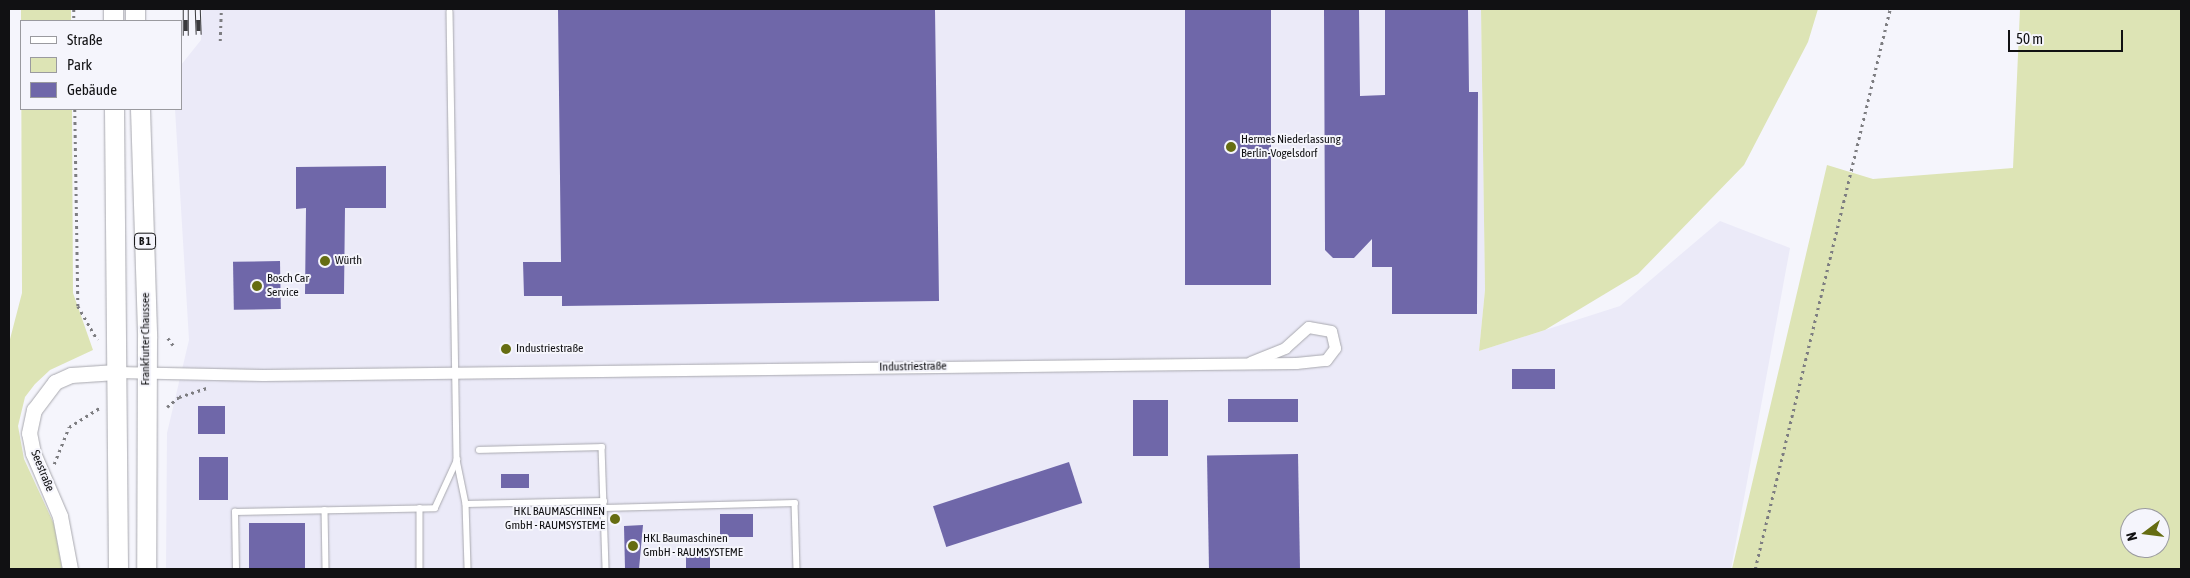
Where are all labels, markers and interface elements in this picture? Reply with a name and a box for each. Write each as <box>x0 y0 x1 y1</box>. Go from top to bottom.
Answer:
legend <box>20 20 182 110</box>
scale bar <box>2010 20 2125 52</box>
text: 50 m <box>2016 30 2043 47</box>
text: Straße <box>67 31 103 48</box>
text: Park <box>67 56 92 73</box>
text: Gebäude <box>67 81 117 98</box>
place label: Hermes Niederlassung Berlin-Vogelsdorf <box>1241 133 1341 161</box>
marker: Hermes Niederlassung Berlin-Vogelsdorf <box>1225 141 1237 153</box>
road number: B 1 <box>134 232 156 250</box>
place label: Würth <box>335 254 362 268</box>
marker: Würth <box>319 255 331 267</box>
place label: Bosch Car Service <box>267 272 309 300</box>
marker: Bosch Car Service <box>251 280 263 292</box>
street label: Frankfurter Chaussee <box>139 293 153 385</box>
place label: Industriestraße <box>516 342 583 356</box>
marker: Industriestraße <box>500 343 512 355</box>
street label: Industriestraße <box>879 359 947 375</box>
street label: Seestraße <box>27 448 57 494</box>
place label: HKL BAUMASCHINEN GmbH - RAUMSYSTEME <box>505 505 605 533</box>
north arrow <box>2120 508 2170 558</box>
marker: HKL BAUMASCHINEN GmbH - RAUMSYSTEME <box>609 513 621 525</box>
text: N <box>2123 531 2140 543</box>
place label: HKL Baumaschinen GmbH - RAUMSYSTEME <box>643 532 743 560</box>
marker: HKL Baumaschinen GmbH - RAUMSYSTEME <box>627 540 639 552</box>

